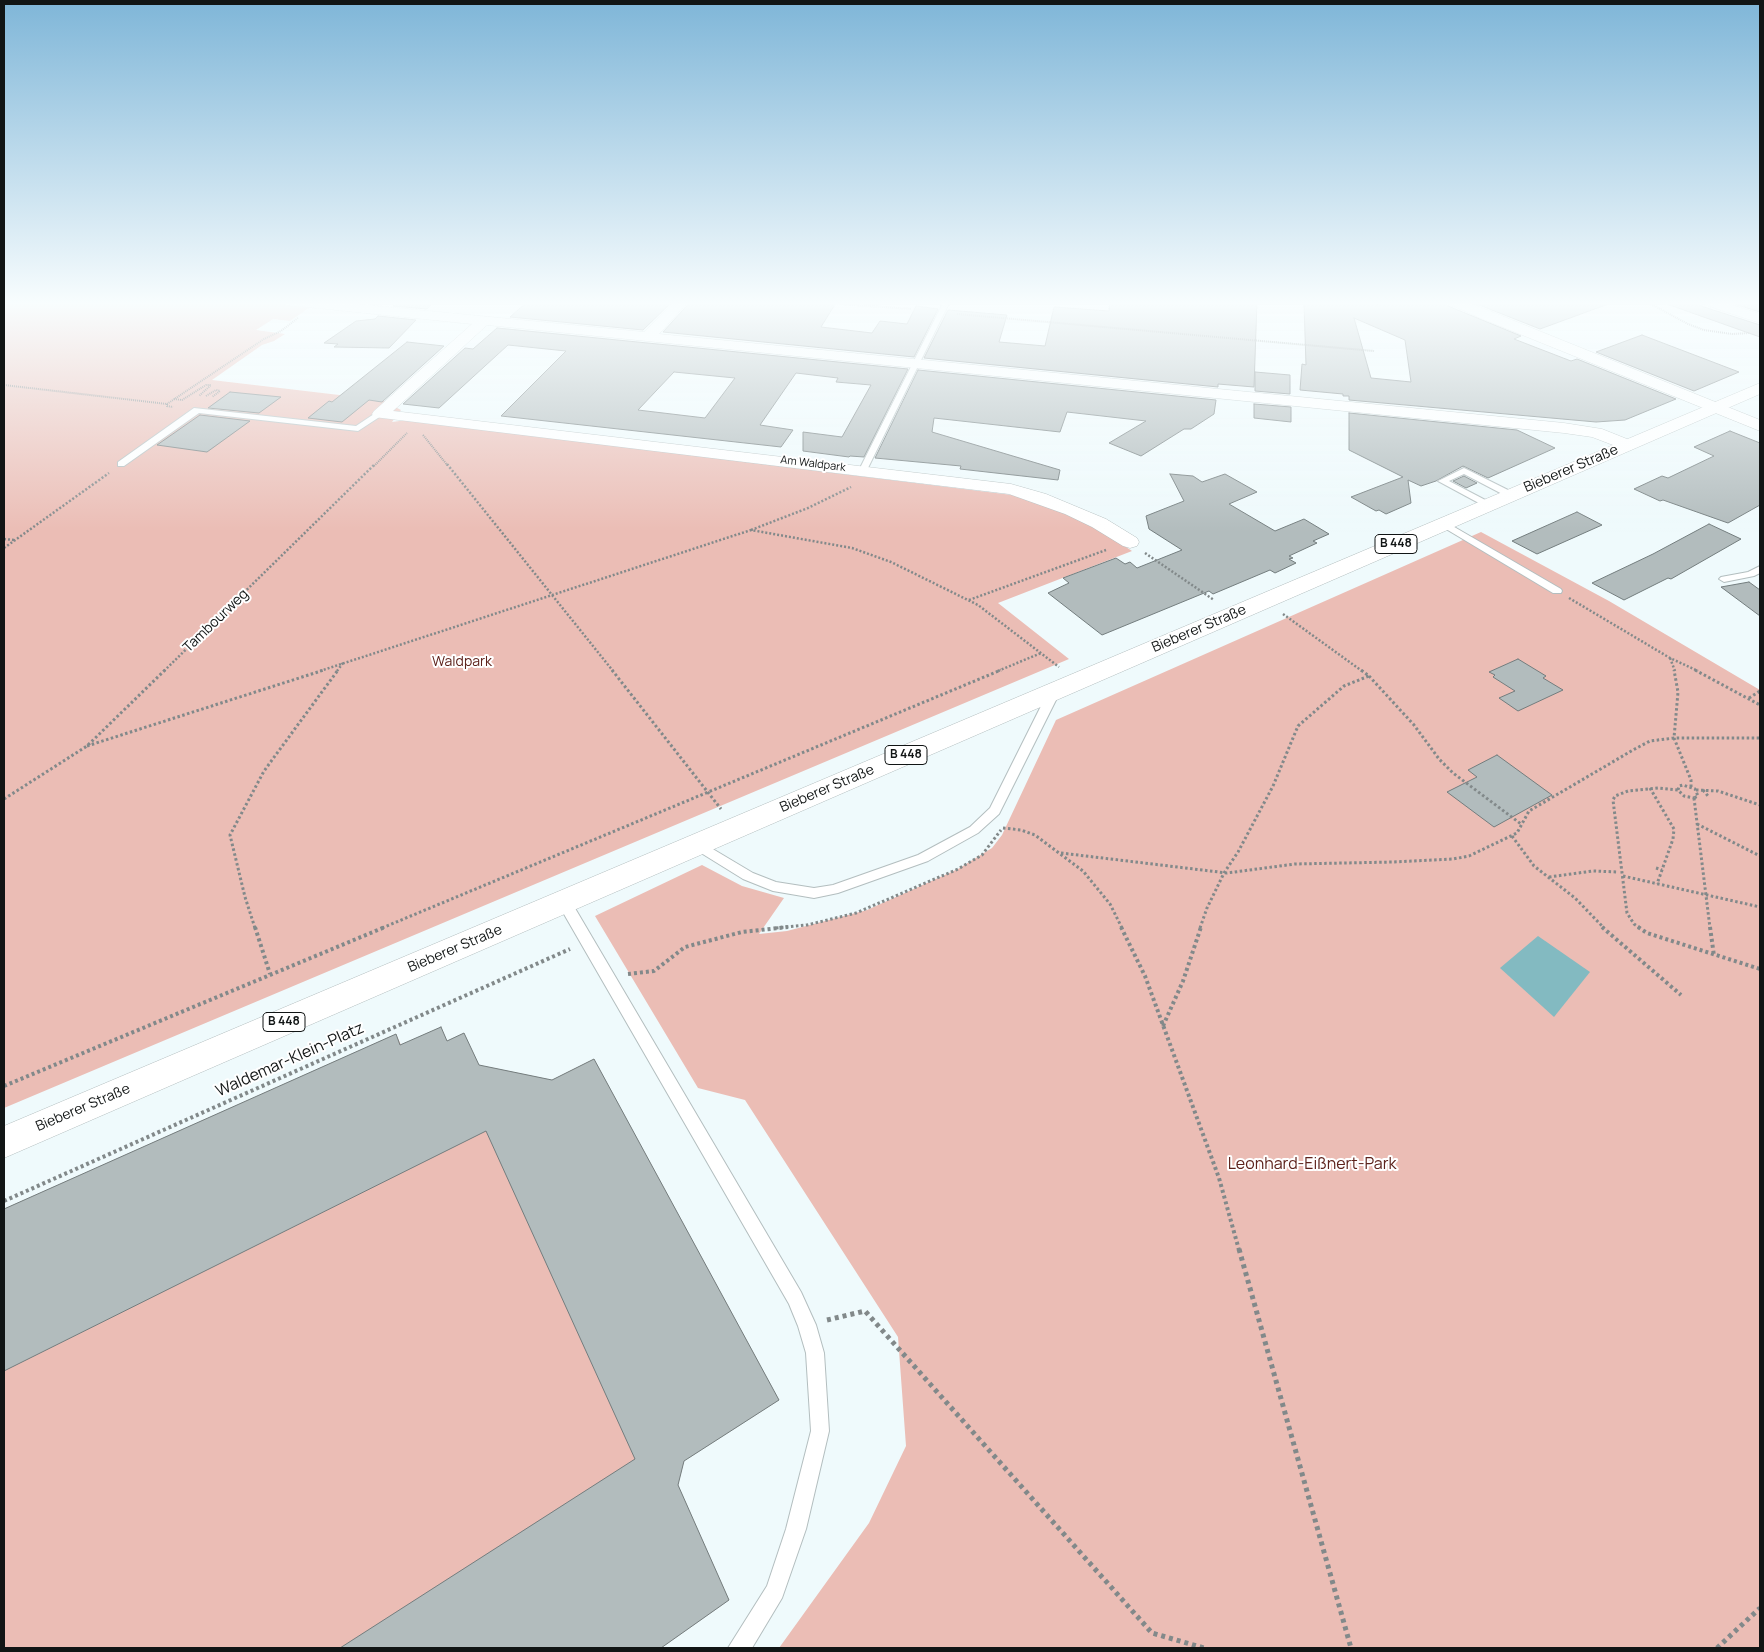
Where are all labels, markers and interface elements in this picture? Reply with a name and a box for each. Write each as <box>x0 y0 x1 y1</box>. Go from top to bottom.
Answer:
street label: Bieberer Straße <box>1521 442 1621 496</box>
street label: Am Waldpark <box>780 453 846 475</box>
road number: B 448 <box>1375 534 1417 554</box>
street label: Tambourweg <box>180 586 252 656</box>
street label: Bieberer Straße <box>1149 602 1249 656</box>
park label: Waldpark <box>432 654 492 670</box>
road number: B 448 <box>885 746 927 764</box>
street label: Bieberer Straße <box>777 762 877 816</box>
street label: Bieberer Straße <box>405 922 505 976</box>
road number: B 448 <box>263 1012 305 1032</box>
street label: Waldemar-Klein-Platz <box>213 1019 367 1101</box>
street label: Bieberer Straße <box>33 1081 133 1135</box>
park label: Leonhard-Eißnert-Park <box>1228 1155 1396 1175</box>

